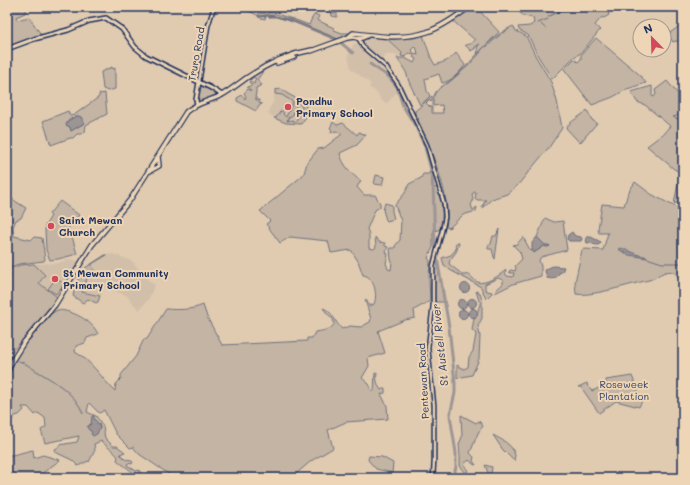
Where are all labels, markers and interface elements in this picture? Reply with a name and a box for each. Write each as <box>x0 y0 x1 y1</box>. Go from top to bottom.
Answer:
north arrow <box>632 18 672 58</box>
text: N <box>641 20 655 37</box>
street label: Truro Road <box>184 26 208 82</box>
place label: Pondhu Primary School <box>296 94 373 120</box>
marker: Pondhu Primary School <box>283 102 293 112</box>
place label: Saint Mewan Church <box>59 213 122 239</box>
marker: Saint Mewan Church <box>46 221 56 231</box>
place label: St Mewan Community Primary School <box>63 266 169 292</box>
marker: St Mewan Community Primary School <box>50 274 60 284</box>
water label: St Austell River <box>428 303 451 387</box>
street label: Pentewan Road <box>414 343 432 419</box>
park label: Roseweek Plantation <box>599 377 649 403</box>

